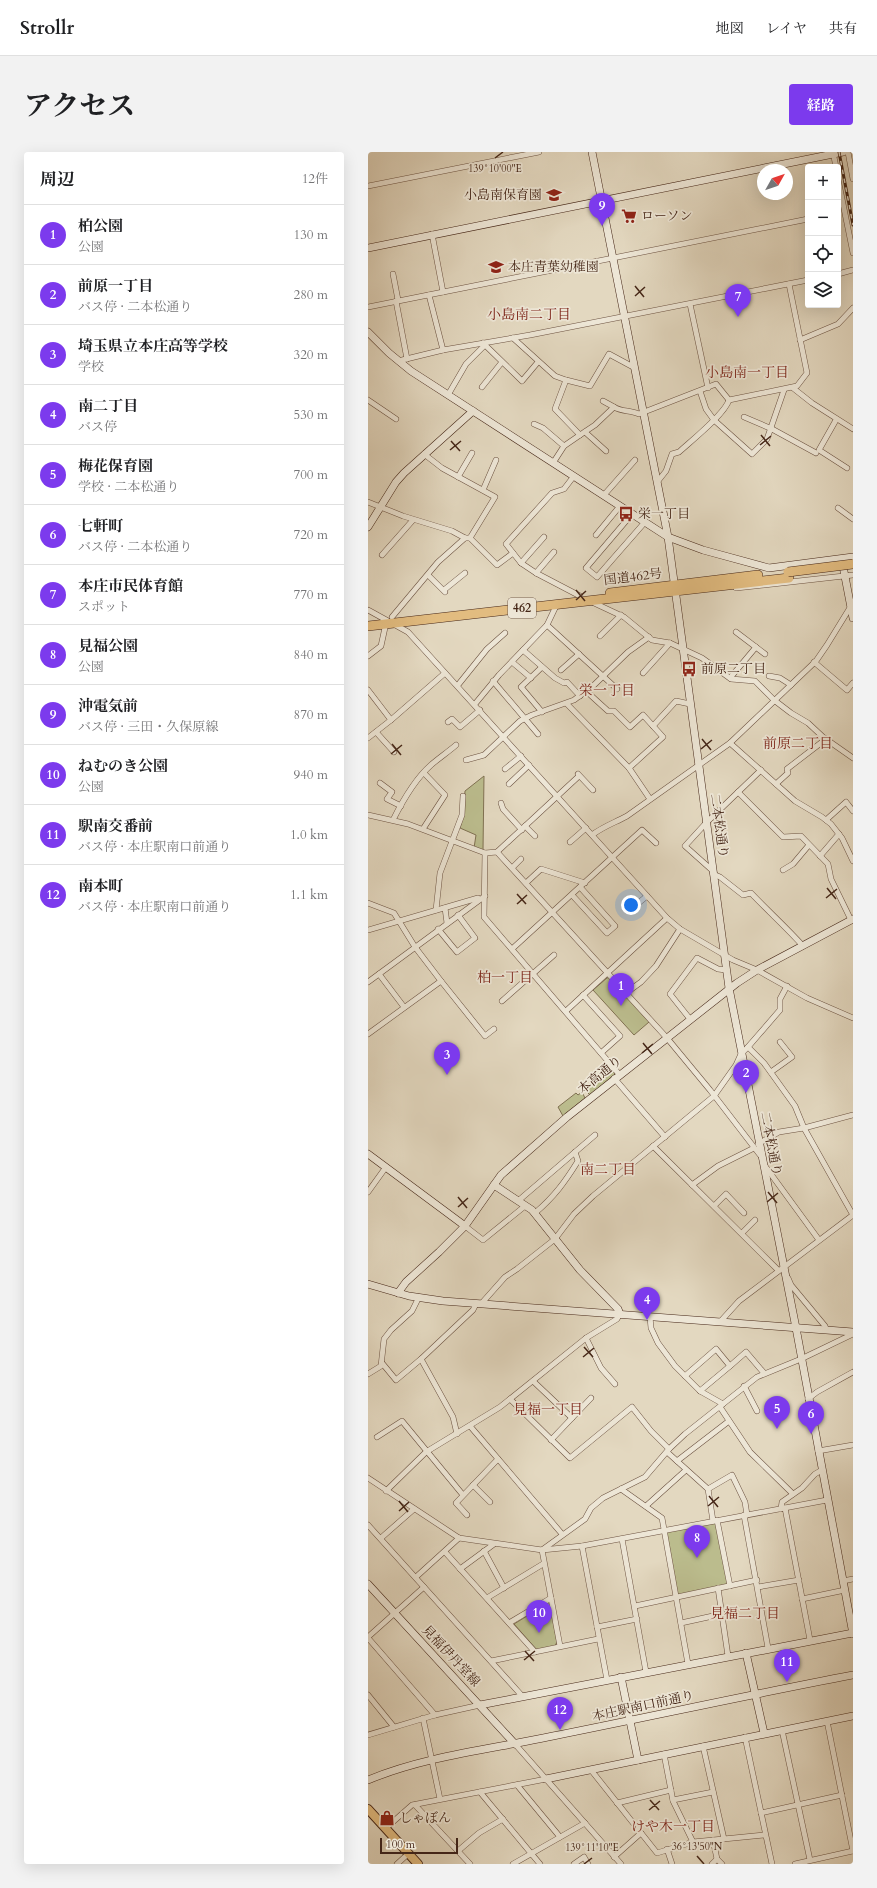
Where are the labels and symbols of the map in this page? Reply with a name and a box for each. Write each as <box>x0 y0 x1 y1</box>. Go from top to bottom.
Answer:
text: 139°10'00"E <box>468 162 522 176</box>
north arrow <box>757 164 793 200</box>
place label: 小島南保育園 <box>464 186 542 204</box>
school or university icon: 小島南保育園 <box>545 186 563 204</box>
pin: 9 <box>589 193 615 226</box>
supermarket icon: ローソン <box>620 207 638 225</box>
place label: ローソン <box>641 207 692 225</box>
school or university icon: 本庄青葉幼稚園 <box>487 258 505 276</box>
place label: 本庄青葉幼稚園 <box>508 258 599 276</box>
pin: 7 <box>725 284 751 317</box>
district label: 小島南二丁目 <box>487 305 571 324</box>
district label: 小島南一丁目 <box>705 363 789 382</box>
bus stop icon: 栄一丁目 <box>617 505 635 523</box>
place label: 栄一丁目 <box>638 505 690 523</box>
street label: 国道462号 <box>603 564 663 590</box>
road number: 462 <box>508 598 536 618</box>
bus stop icon: 前原二丁目 <box>680 660 698 678</box>
place label: 前原二丁目 <box>701 660 766 678</box>
district label: 栄一丁目 <box>579 681 635 700</box>
district label: 前原二丁目 <box>763 734 833 753</box>
street label: 二本松通り <box>706 793 732 859</box>
your location <box>621 895 641 915</box>
district label: 柏一丁目 <box>477 968 533 987</box>
pin: 1 <box>608 973 634 1006</box>
pin: 3 <box>434 1042 460 1075</box>
street label: 本高通り <box>574 1052 626 1098</box>
pin: 2 <box>733 1060 759 1093</box>
street label: 二本松通り <box>756 1110 786 1178</box>
district label: 南二丁目 <box>580 1160 636 1179</box>
pin: 4 <box>634 1287 660 1320</box>
pin: 5 <box>764 1396 790 1429</box>
district label: 見福一丁目 <box>513 1400 583 1419</box>
pin: 6 <box>798 1401 824 1434</box>
pin: 8 <box>684 1525 710 1558</box>
pin: 10 <box>526 1600 552 1633</box>
district label: 見福二丁目 <box>710 1604 780 1623</box>
street label: 見福伊丹堂線 <box>418 1621 484 1691</box>
pin: 11 <box>774 1649 800 1682</box>
street label: 本庄駅南口前通り <box>590 1686 696 1726</box>
pin: 12 <box>547 1697 573 1730</box>
shop icon: しゃぼん <box>378 1809 396 1827</box>
place label: しゃぼん <box>399 1809 451 1827</box>
district label: けや木一丁目 <box>631 1817 715 1836</box>
scale bar <box>380 1836 458 1855</box>
text: 36°13'50"N <box>672 1840 723 1854</box>
text: 139°11'10"E <box>565 1841 619 1855</box>

